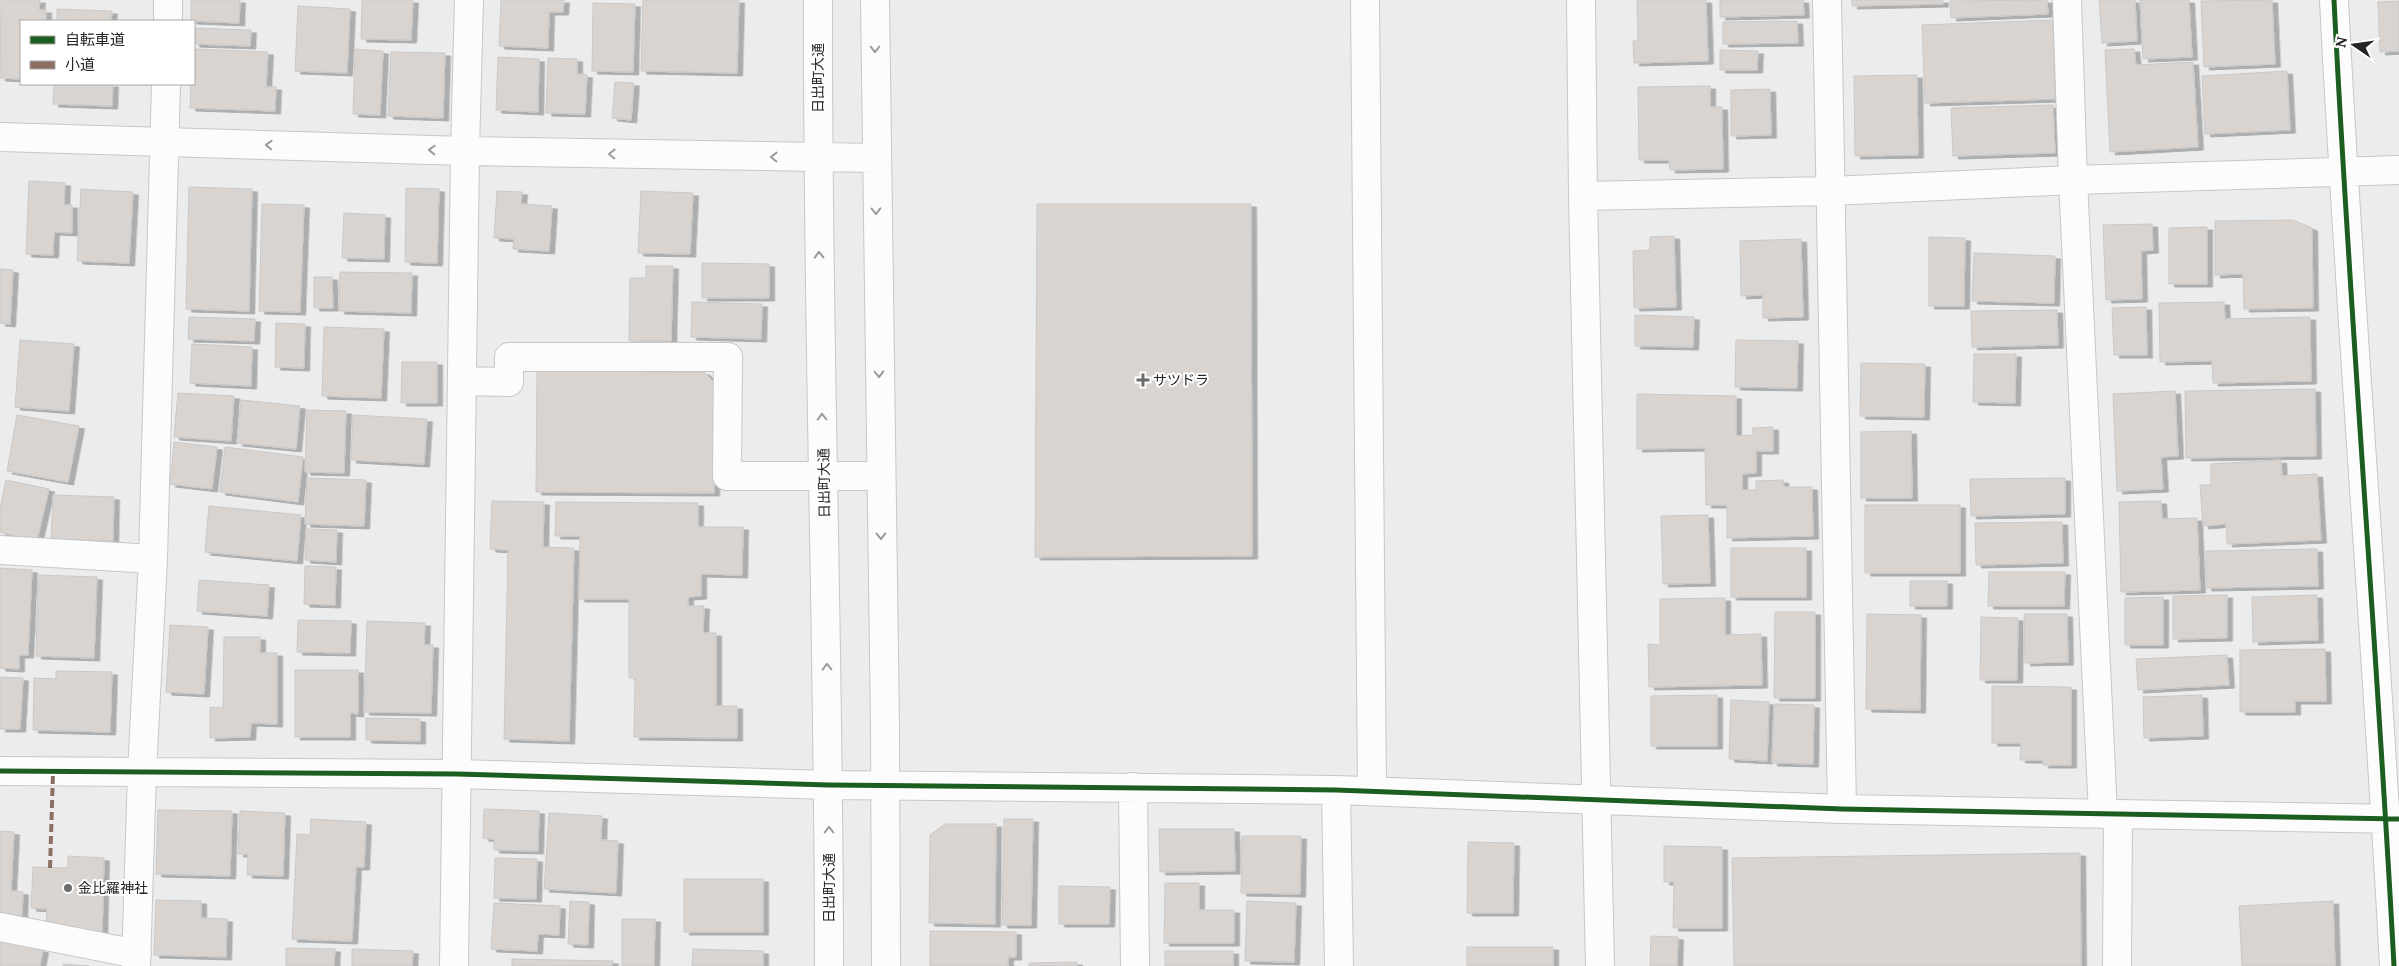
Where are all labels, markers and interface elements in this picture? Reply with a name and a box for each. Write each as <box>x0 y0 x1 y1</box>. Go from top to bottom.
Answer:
legend <box>20 20 195 85</box>
north arrow <box>2329 20 2379 70</box>
text: 自転車道 <box>65 30 125 49</box>
text: N <box>2331 35 2351 49</box>
street label: 日出町大通 <box>809 43 827 113</box>
one-way arrow <box>870 45 880 53</box>
text: 小道 <box>65 55 95 74</box>
one-way arrow <box>265 139 273 150</box>
one-way arrow <box>427 145 435 155</box>
one-way arrow <box>607 149 615 159</box>
one-way arrow <box>770 152 778 162</box>
one-way arrow <box>871 208 881 215</box>
one-way arrow <box>814 251 825 259</box>
one-way arrow <box>873 370 884 378</box>
place label: サツドラ <box>1153 371 1209 389</box>
marker: サツドラ <box>1137 374 1149 386</box>
one-way arrow <box>817 413 828 421</box>
street label: 日出町大通 <box>814 448 834 518</box>
one-way arrow <box>876 532 886 540</box>
one-way arrow <box>822 663 832 671</box>
one-way arrow <box>824 826 834 834</box>
street label: 日出町大通 <box>820 853 838 923</box>
place label: 金比羅神社 <box>78 879 148 897</box>
marker: 金比羅神社 <box>62 882 74 894</box>

